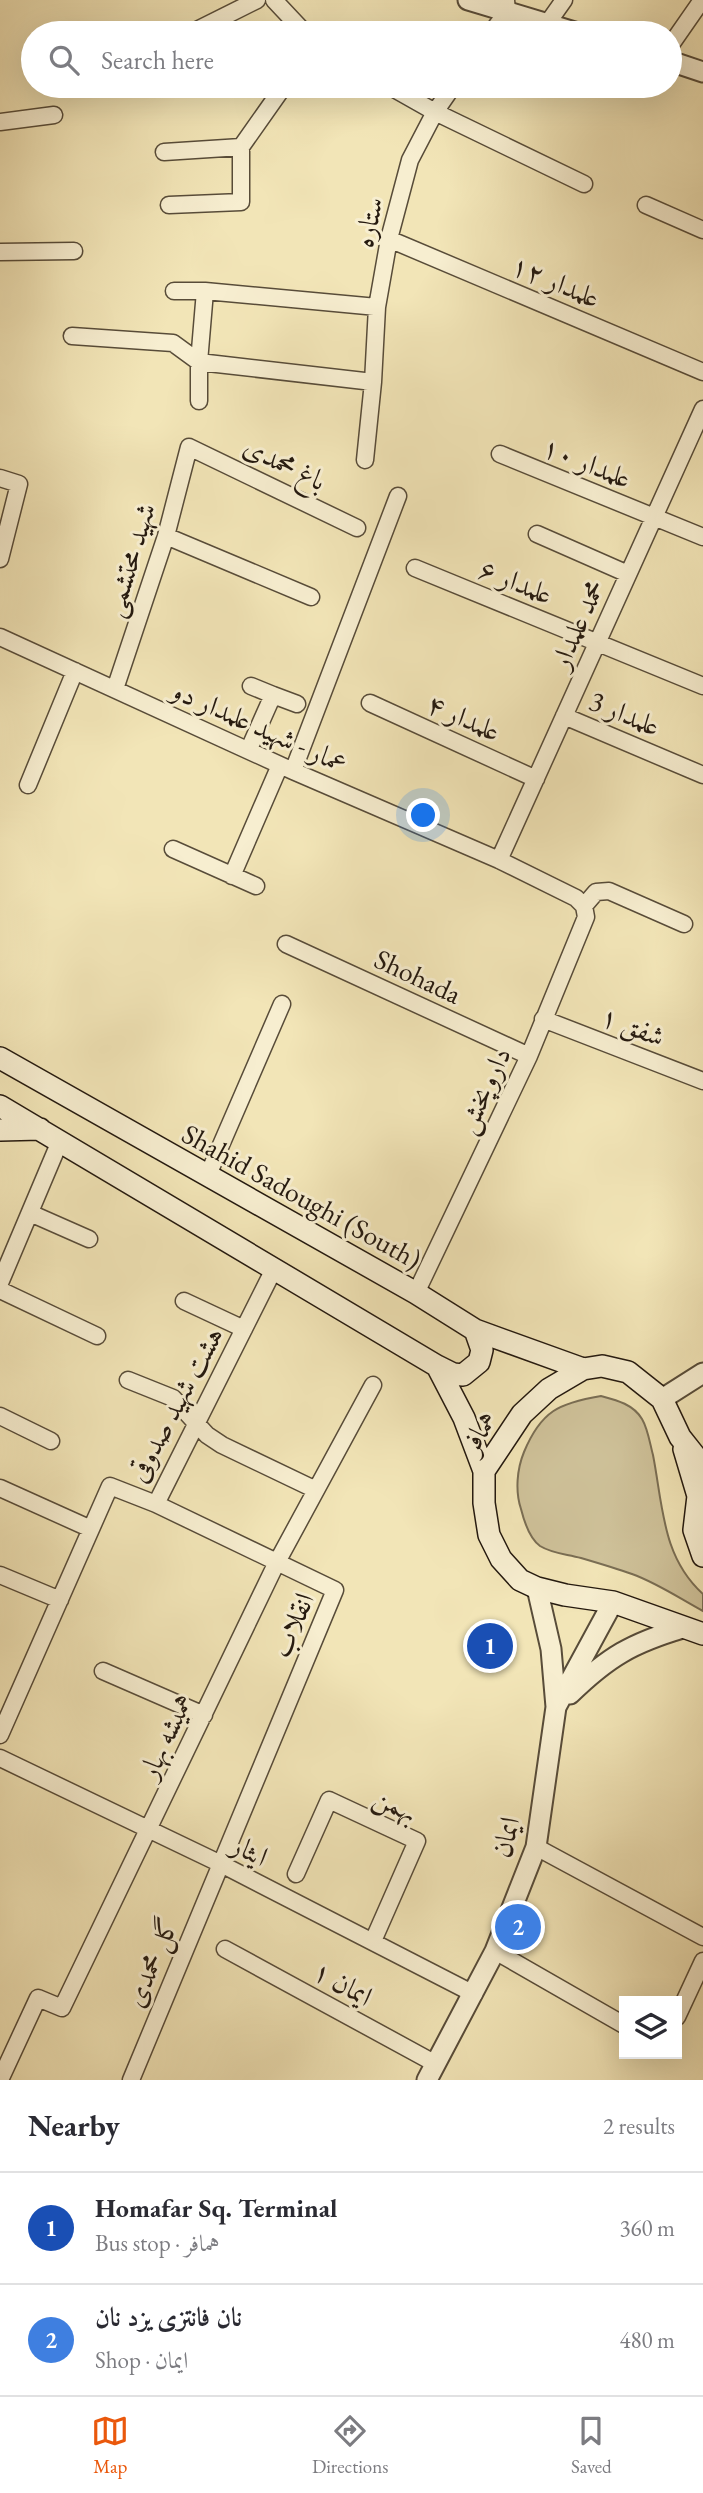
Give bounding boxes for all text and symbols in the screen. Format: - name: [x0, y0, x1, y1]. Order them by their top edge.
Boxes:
- search box: [21, 21, 682, 98]
- icon: search: [45, 41, 83, 79]
- text: Search here: [101, 43, 214, 77]
- street label: ستاره: [345, 193, 391, 251]
- street label: علمدار ۱۲: [506, 246, 606, 316]
- street label: باغ محمدی: [235, 428, 332, 504]
- street label: علمدار ۱۰: [537, 428, 637, 496]
- street label: شهید محتشمی: [95, 499, 165, 622]
- street label: علمدار ۶: [474, 550, 558, 612]
- street label: محمد علمدار: [540, 574, 613, 677]
- street label: عمار - شهید علمدار دو: [164, 670, 353, 782]
- street label: علمدار 3: [584, 682, 666, 744]
- street label: علمدار ۴: [422, 685, 506, 749]
- your location: [406, 798, 440, 832]
- street label: Shohada: [369, 940, 468, 1012]
- street label: شفق ۱: [596, 997, 670, 1055]
- street label: داروپخش: [447, 1041, 520, 1140]
- street label: Shahid Sadoughi (South): [176, 1115, 428, 1277]
- street label: هشت شهید صدوقی: [119, 1320, 232, 1488]
- street label: همافر: [450, 1404, 504, 1462]
- street label: انقلاب: [262, 1587, 322, 1663]
- pin: 1: [467, 1620, 513, 1672]
- street label: همیشه بهار: [128, 1688, 201, 1788]
- street label: بهمن: [367, 1778, 424, 1831]
- street label: ایمان: [483, 1813, 527, 1861]
- street label: ایثار: [223, 1824, 274, 1874]
- pin: 2: [495, 1901, 541, 1953]
- street label: گل محمدی: [116, 1912, 188, 2013]
- street label: ایمان ۱: [307, 1952, 379, 2014]
- map controls: [619, 1996, 682, 2059]
- button: layers: [619, 1996, 682, 2059]
- text: Nearby: [28, 2106, 120, 2145]
- text: 2 results: [603, 2111, 675, 2141]
- text: Homafar Sq. Terminal: [95, 2191, 338, 2225]
- text: 1: [45, 2213, 57, 2243]
- text: 360 m: [619, 2213, 675, 2243]
- text: Bus stop · همافر: [95, 2228, 220, 2258]
- text: نان فانتزی یزد نان: [95, 2300, 242, 2334]
- text: 2: [45, 2325, 57, 2355]
- text: 480 m: [619, 2325, 675, 2355]
- text: Shop · ایمان: [95, 2345, 188, 2375]
- tab: Map: [91, 2412, 129, 2479]
- tab: Directions: [312, 2412, 388, 2479]
- tab: Saved: [571, 2412, 612, 2479]

